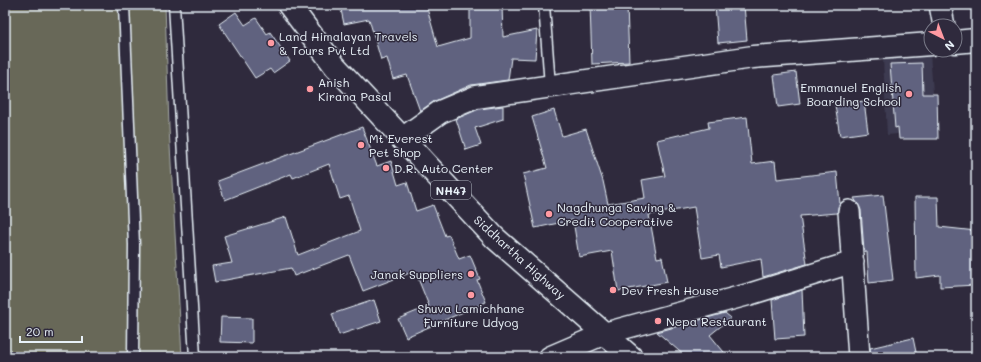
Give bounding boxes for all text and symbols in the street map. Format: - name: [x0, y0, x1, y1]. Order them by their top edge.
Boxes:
- north arrow: [923, 18, 963, 58]
- place label: Land Himalayan Travels & Tours Pvt Ltd: [279, 28, 418, 58]
- text: N: [942, 37, 958, 54]
- marker: Land Himalayan Travels & Tours Pvt Ltd: [266, 38, 276, 48]
- place label: Anish Kirana Pasal: [318, 74, 392, 104]
- place label: Emmanuel English Boarding School: [800, 79, 901, 109]
- marker: Anish Kirana Pasal: [305, 84, 315, 94]
- marker: Emmanuel English Boarding School: [904, 89, 914, 99]
- place label: Mt Everest Pet Shop: [369, 130, 433, 160]
- marker: Mt Everest Pet Shop: [356, 140, 366, 150]
- place label: D.R. Auto Center: [394, 160, 493, 176]
- marker: D.R. Auto Center: [381, 163, 391, 173]
- road number: NH47: [431, 181, 471, 199]
- place label: Nagdhunga Saving & Credit Cooperative: [557, 199, 677, 229]
- marker: Nagdhunga Saving & Credit Cooperative: [544, 209, 554, 219]
- street label: Siddhartha Highway: [471, 211, 569, 303]
- place label: Janak Suppliers: [371, 266, 463, 282]
- marker: Janak Suppliers: [466, 269, 476, 279]
- place label: Dev Fresh House: [621, 282, 719, 298]
- marker: Dev Fresh House: [608, 285, 618, 295]
- marker: Shuva Lamichhane Furniture Udyog: [466, 290, 476, 300]
- place label: Shuva Lamichhane Furniture Udyog: [418, 300, 524, 330]
- place label: Nepa Restaurant: [666, 313, 767, 329]
- marker: Nepa Restaurant: [653, 316, 663, 326]
- scale bar: [20, 318, 82, 344]
- text: 20 m: [26, 323, 54, 339]

